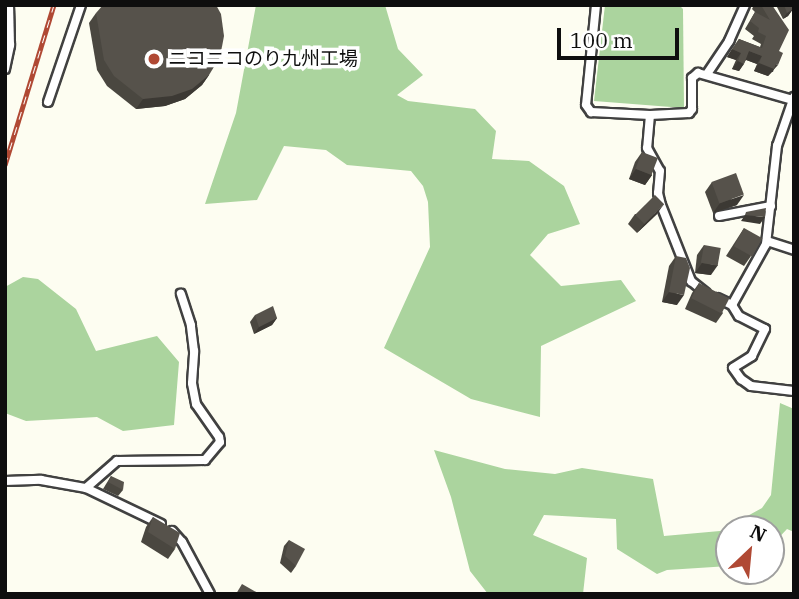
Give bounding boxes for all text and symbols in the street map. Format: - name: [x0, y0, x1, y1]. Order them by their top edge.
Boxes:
- scale bar: [561, 14, 684, 58]
- text: 100 m: [570, 26, 633, 54]
- place label: ニコニコのり九州工場: [168, 48, 358, 70]
- marker: ニコニコのり九州工場: [146, 51, 162, 67]
- north arrow: [715, 515, 785, 585]
- text: N: [746, 519, 770, 547]

